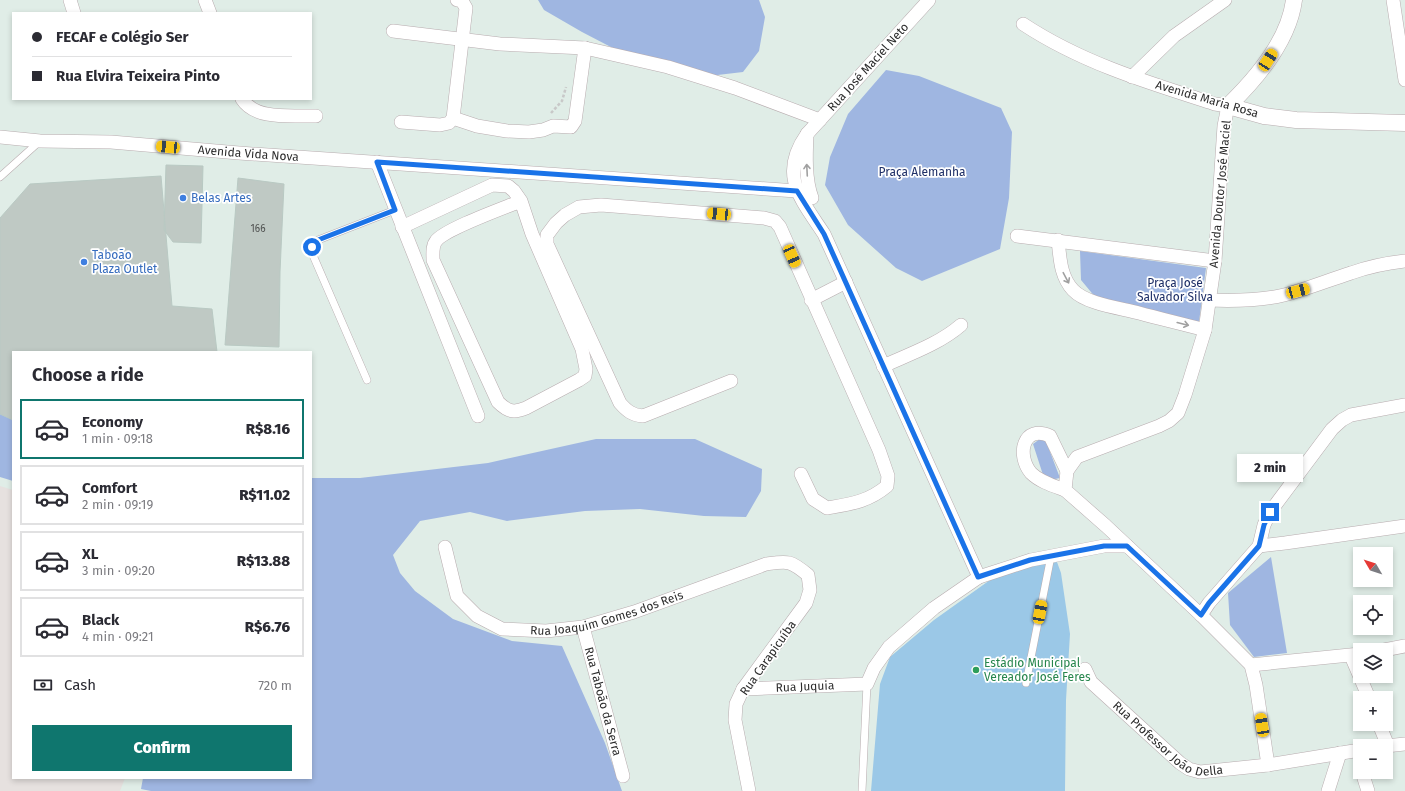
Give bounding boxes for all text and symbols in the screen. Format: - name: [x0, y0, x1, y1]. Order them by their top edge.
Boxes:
- street label: Rua José Maciel Neto: [825, 20, 911, 114]
- text: FECAF e Colégio Ser: [56, 28, 189, 46]
- car: [1256, 47, 1280, 73]
- text: Rua Elvira Teixeira Pinto: [56, 67, 220, 85]
- street label: Avenida Maria Rosa: [1154, 78, 1260, 120]
- street label: Avenida Doutor José Maciel: [1207, 119, 1233, 268]
- car: [156, 140, 180, 154]
- street label: Avenida Vida Nova: [197, 142, 299, 164]
- one-way arrow: [804, 164, 811, 177]
- park label: Praça Alemanha: [878, 165, 966, 179]
- place label: Belas Artes: [191, 191, 252, 205]
- marker: Belas Artes: [178, 193, 188, 203]
- car: [707, 207, 731, 221]
- house number: 166: [251, 223, 266, 235]
- route start: [303, 238, 321, 256]
- car: [782, 243, 802, 269]
- place label: Taboão Plaza Outlet: [92, 248, 158, 276]
- marker: Taboão Plaza Outlet: [79, 257, 89, 267]
- one-way arrow: [1063, 272, 1070, 284]
- park label: Praça José Salvador Silva: [1137, 276, 1213, 304]
- car: [1285, 282, 1311, 300]
- one-way arrow: [1177, 321, 1190, 329]
- text: Choose a ride: [32, 364, 144, 386]
- icon: car: [34, 411, 70, 447]
- text: Economy: [82, 413, 143, 431]
- text: R$8.16: [246, 420, 290, 438]
- text: 1 min · 09:18: [82, 431, 153, 446]
- callout: 2 min: [1237, 454, 1303, 482]
- text: 2 min: [1254, 460, 1286, 475]
- icon: car: [34, 477, 70, 513]
- text: Comfort: [82, 479, 138, 497]
- text: R$11.02: [239, 486, 290, 504]
- text: 2 min · 09:19: [82, 497, 153, 512]
- route end: [1261, 503, 1279, 521]
- icon: car: [34, 543, 70, 579]
- text: XL: [82, 545, 98, 563]
- north arrow: [1353, 547, 1393, 587]
- map controls: [1353, 547, 1393, 779]
- text: R$13.88: [237, 552, 290, 570]
- text: 3 min · 09:20: [82, 563, 155, 578]
- street label: Rua Joaquim Gomes dos Reis: [530, 588, 685, 638]
- button: locate: [1353, 595, 1393, 635]
- car: [1032, 599, 1048, 625]
- icon: car: [34, 609, 70, 645]
- text: Black: [82, 611, 119, 629]
- text: R$6.76: [245, 618, 290, 636]
- street label: Rua Carapicuíba: [737, 618, 799, 698]
- text: 4 min · 09:21: [82, 629, 154, 644]
- button: layers: [1353, 643, 1393, 683]
- street label: Rua Taboão da Serra: [582, 645, 624, 757]
- place label: Estádio Municipal Vereador José Feres: [984, 656, 1091, 684]
- marker: Estádio Municipal Vereador José Feres: [971, 665, 981, 675]
- icon: cash: [32, 674, 54, 696]
- text: Cash: [64, 676, 96, 694]
- text: 720 m: [258, 678, 292, 693]
- street label: Rua Juquia: [775, 678, 835, 695]
- button: +: [1353, 691, 1393, 731]
- street label: Rua Professor João Della: [1110, 698, 1223, 780]
- car: [1254, 712, 1270, 738]
- button: Confirm: [32, 725, 292, 771]
- button: −: [1353, 739, 1393, 779]

